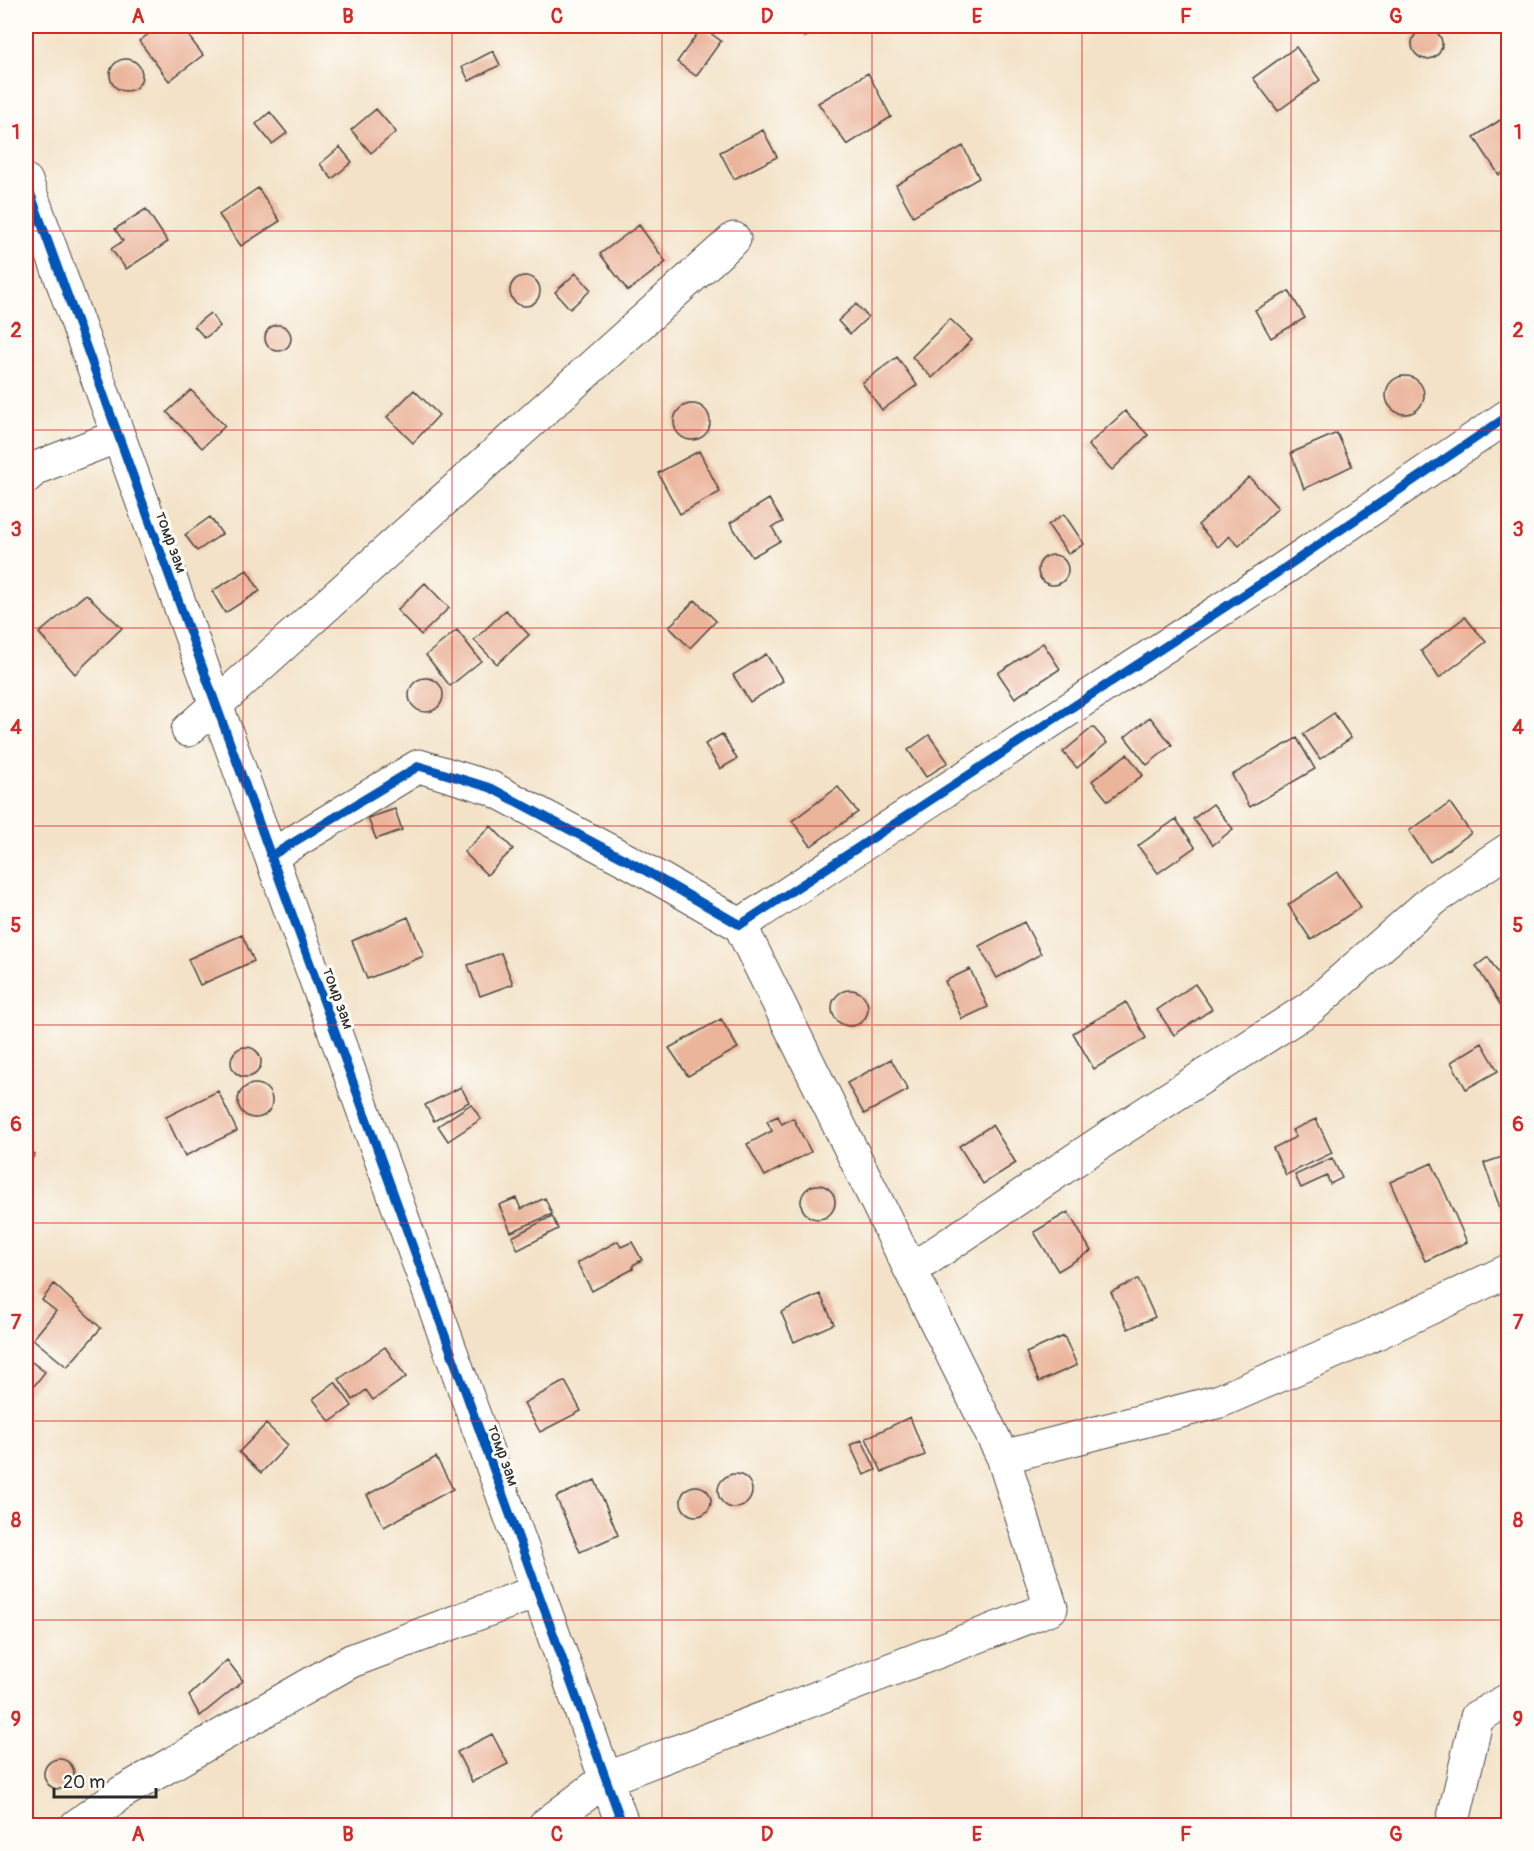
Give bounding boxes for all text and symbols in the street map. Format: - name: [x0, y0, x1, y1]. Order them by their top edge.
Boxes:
- text: A: [132, 4, 145, 29]
- text: B: [342, 4, 354, 29]
- text: C: [551, 4, 563, 29]
- text: D: [761, 4, 774, 29]
- text: E: [972, 4, 983, 29]
- text: F: [1180, 4, 1192, 29]
- text: G: [1389, 4, 1403, 29]
- text: 1: [12, 120, 20, 145]
- text: 1: [1514, 120, 1522, 145]
- text: 2: [10, 318, 22, 343]
- text: 2: [1512, 318, 1524, 343]
- street label: томр зам: [151, 509, 191, 576]
- text: 3: [10, 517, 22, 542]
- text: 3: [1512, 517, 1524, 542]
- text: 4: [10, 715, 22, 740]
- text: 4: [1512, 715, 1524, 740]
- text: 5: [11, 913, 22, 938]
- text: 5: [1513, 913, 1524, 938]
- street label: томр зам: [318, 965, 358, 1032]
- text: 6: [10, 1112, 22, 1137]
- text: 6: [1512, 1112, 1524, 1137]
- text: 7: [11, 1310, 22, 1335]
- text: 7: [1513, 1310, 1524, 1335]
- street label: томр зам: [483, 1422, 523, 1489]
- text: 8: [11, 1508, 21, 1533]
- text: 8: [1513, 1508, 1523, 1533]
- text: 9: [11, 1707, 21, 1732]
- text: 9: [1513, 1707, 1523, 1732]
- scale bar: [54, 1761, 156, 1799]
- text: 20 m: [63, 1771, 105, 1794]
- text: A: [132, 1822, 145, 1847]
- text: B: [342, 1822, 354, 1847]
- text: C: [551, 1822, 563, 1847]
- text: D: [761, 1822, 774, 1847]
- text: E: [972, 1822, 983, 1847]
- text: F: [1180, 1822, 1192, 1847]
- text: G: [1389, 1822, 1403, 1847]

